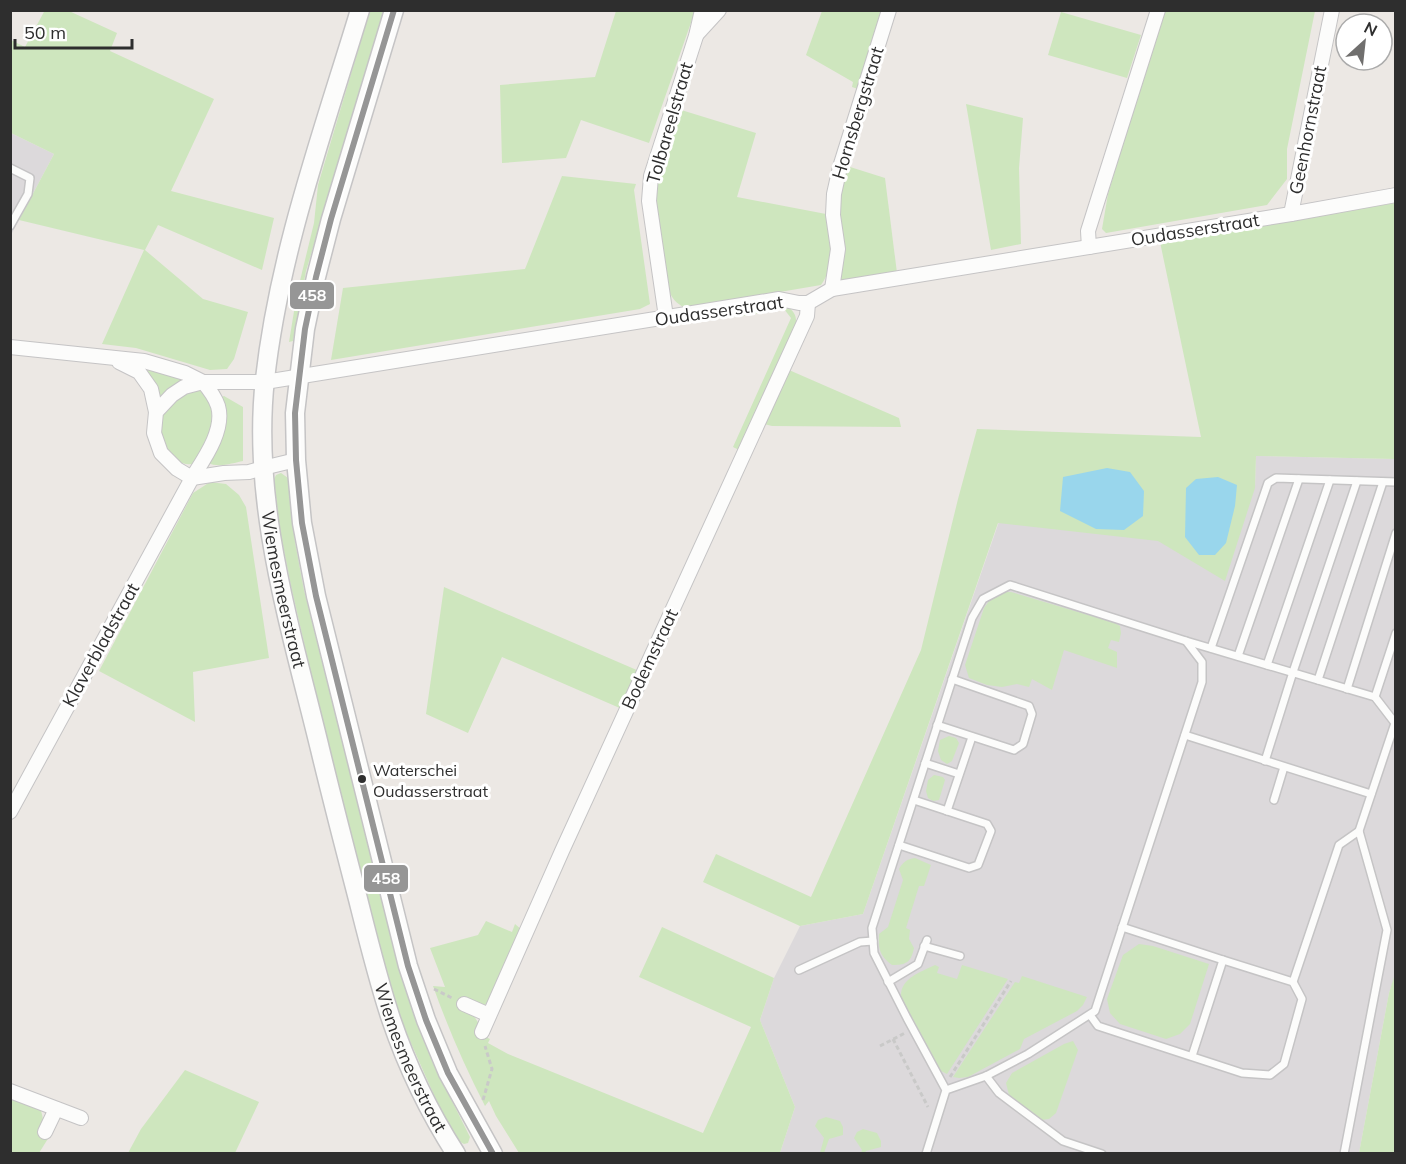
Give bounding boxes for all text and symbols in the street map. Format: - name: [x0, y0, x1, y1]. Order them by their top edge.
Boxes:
- scale bar: [15, 12, 132, 50]
- north arrow: [1334, 12, 1394, 72]
- text: N: [1361, 17, 1381, 40]
- text: 50 m: [24, 21, 66, 44]
- street label: Hornsbergstraat: [826, 44, 889, 182]
- street label: Tolbareelstraat: [641, 59, 698, 186]
- street label: Geenhornstraat: [1284, 64, 1331, 196]
- street label: Oudasserstraat: [1129, 208, 1261, 251]
- line badge: 458: [289, 281, 335, 310]
- text: 458: [298, 285, 327, 305]
- street label: Oudasserstraat: [653, 290, 785, 331]
- street label: Wiemesmeerstraat: [257, 509, 311, 670]
- street label: Klaverbladstraat: [57, 579, 144, 711]
- street label: Bodemstraat: [616, 605, 683, 713]
- place label: Waterschei Oudasserstraat: [373, 760, 488, 801]
- marker: Waterschei Oudasserstraat: [356, 773, 368, 785]
- line badge: 458: [363, 864, 409, 893]
- text: 458: [372, 868, 401, 888]
- street label: Wiemesmeerstraat: [369, 980, 452, 1136]

